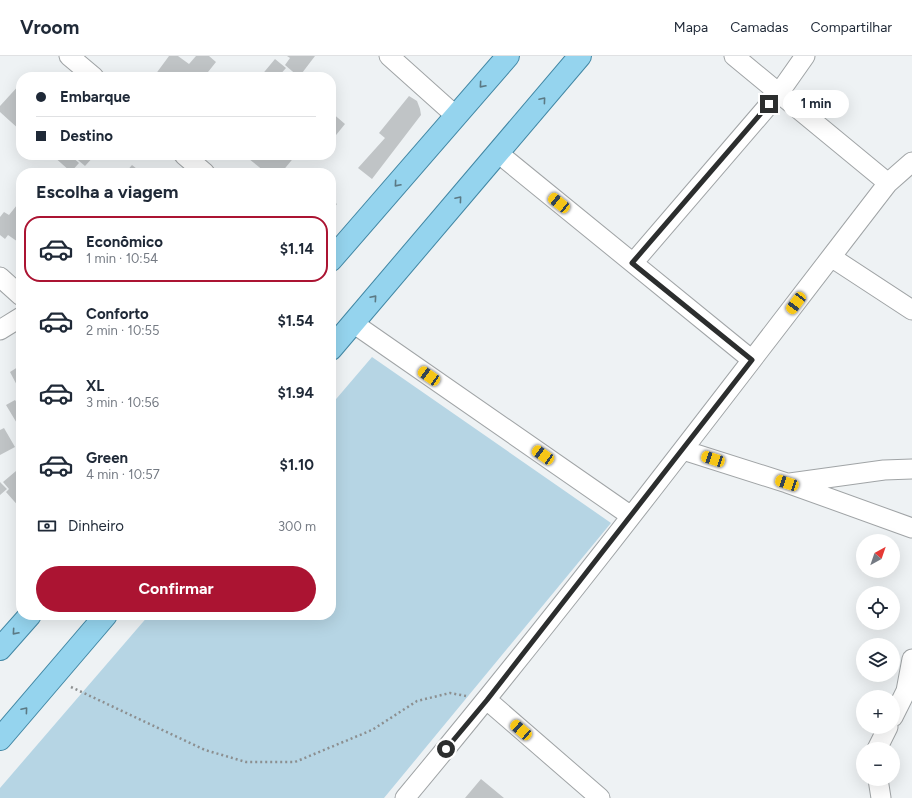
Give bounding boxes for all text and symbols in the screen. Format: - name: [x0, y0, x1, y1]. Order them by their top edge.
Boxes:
- text: Vroom: [20, 16, 79, 39]
- text: Mapa: [674, 19, 708, 36]
- text: Camadas: [730, 19, 788, 36]
- text: Compartilhar: [810, 19, 892, 36]
- one-way arrow: [480, 81, 487, 88]
- text: Embarque: [60, 88, 130, 106]
- callout: 1 min: [783, 90, 849, 118]
- route end: [760, 95, 778, 113]
- text: 1 min: [801, 96, 831, 111]
- one-way arrow: [538, 97, 545, 105]
- text: Destino: [60, 127, 113, 145]
- one-way arrow: [395, 179, 402, 186]
- text: Escolha a viagem: [36, 181, 179, 203]
- car: [546, 191, 572, 215]
- one-way arrow: [454, 197, 461, 204]
- icon: car: [38, 231, 74, 267]
- text: Econômico: [86, 233, 163, 251]
- text: $1.14: [280, 240, 314, 258]
- text: 1 min · 10:54: [86, 251, 158, 266]
- car: [784, 290, 808, 316]
- one-way arrow: [370, 295, 377, 303]
- icon: car: [38, 303, 74, 339]
- text: Conforto: [86, 305, 149, 323]
- text: $1.54: [277, 312, 314, 330]
- text: 2 min · 10:55: [86, 323, 159, 338]
- car: [416, 364, 442, 388]
- icon: car: [38, 375, 74, 411]
- text: XL: [86, 377, 104, 395]
- text: $1.94: [277, 384, 314, 402]
- text: 3 min · 10:56: [86, 395, 159, 410]
- car: [530, 443, 556, 467]
- icon: car: [38, 447, 74, 483]
- text: Green: [86, 449, 128, 467]
- car: [700, 450, 726, 468]
- text: $1.10: [280, 456, 314, 474]
- text: 4 min · 10:57: [86, 467, 160, 482]
- car: [774, 474, 800, 492]
- icon: cash: [36, 515, 58, 537]
- text: Dinheiro: [68, 517, 124, 535]
- text: 300 m: [278, 519, 316, 534]
- north arrow: [856, 534, 900, 578]
- map controls: [856, 534, 900, 786]
- button: Confirmar: [36, 566, 316, 612]
- button: locate: [856, 586, 900, 630]
- one-way arrow: [12, 627, 19, 635]
- button: layers: [856, 638, 900, 682]
- button: +: [856, 690, 900, 734]
- one-way arrow: [21, 707, 28, 714]
- car: [508, 718, 534, 742]
- route start: [437, 740, 455, 758]
- button: −: [856, 742, 900, 786]

